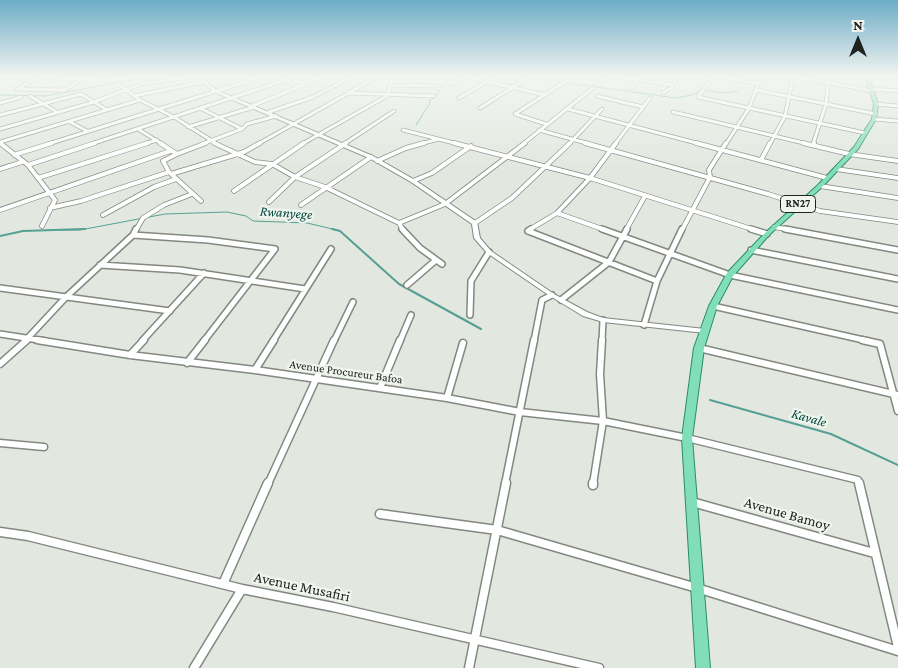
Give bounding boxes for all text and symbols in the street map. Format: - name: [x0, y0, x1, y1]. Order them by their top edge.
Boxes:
- north arrow: [833, 15, 883, 65]
- text: N: [853, 17, 863, 33]
- road number: RN27: [780, 195, 816, 212]
- water label: Rwanyege: [259, 203, 313, 223]
- street label: Avenue Procureur Bafoa: [288, 357, 404, 387]
- water label: Kavale: [790, 405, 828, 431]
- street label: Avenue Bamoy: [742, 493, 832, 535]
- street label: Avenue Musafiri: [252, 568, 352, 606]

